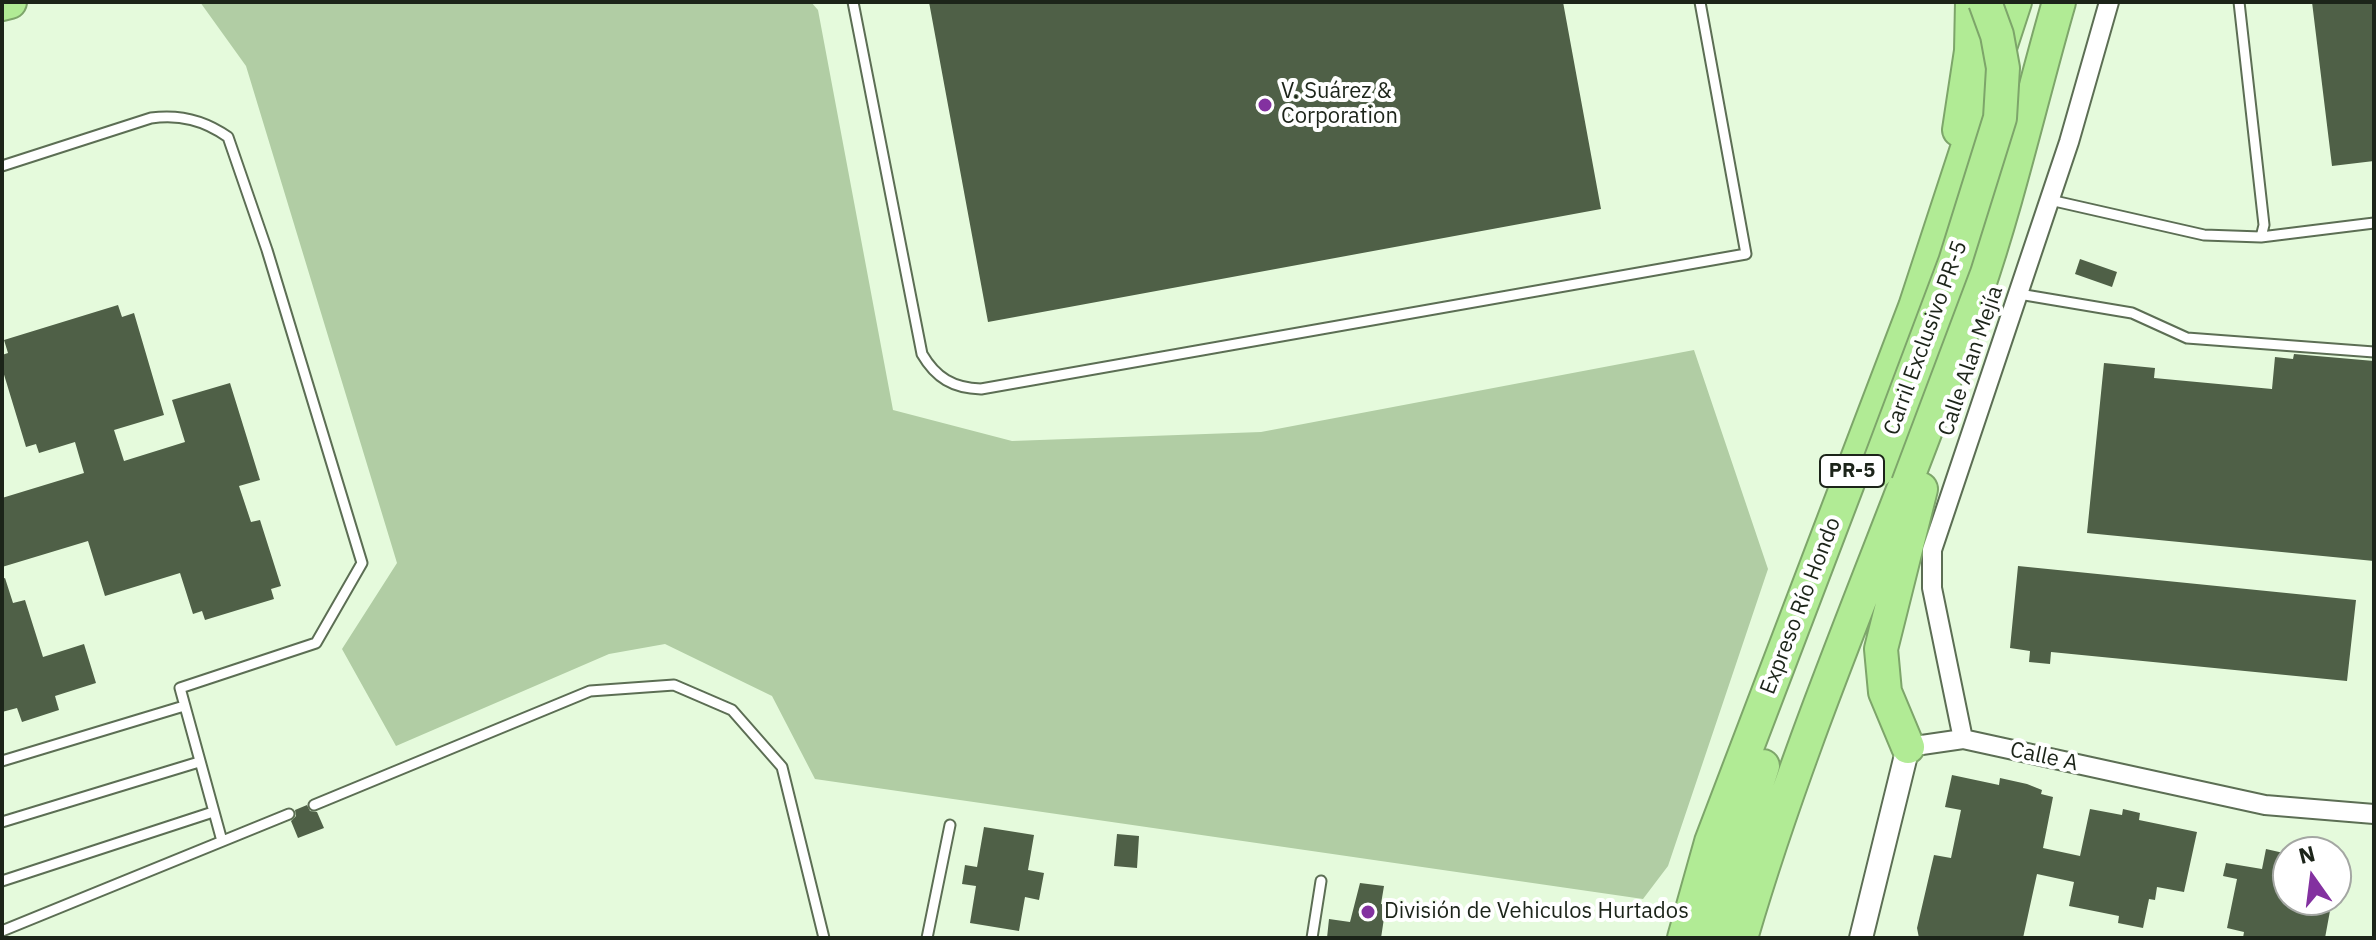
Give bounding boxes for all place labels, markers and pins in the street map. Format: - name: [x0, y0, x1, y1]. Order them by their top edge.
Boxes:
- place label: V. Suárez & Corporation: [1281, 79, 1398, 130]
- marker: V. Suárez & Corporation: [1256, 96, 1274, 114]
- place label: División de Vehiculos Hurtados: [1384, 899, 1689, 925]
- marker: División de Vehiculos Hurtados: [1359, 903, 1377, 921]

